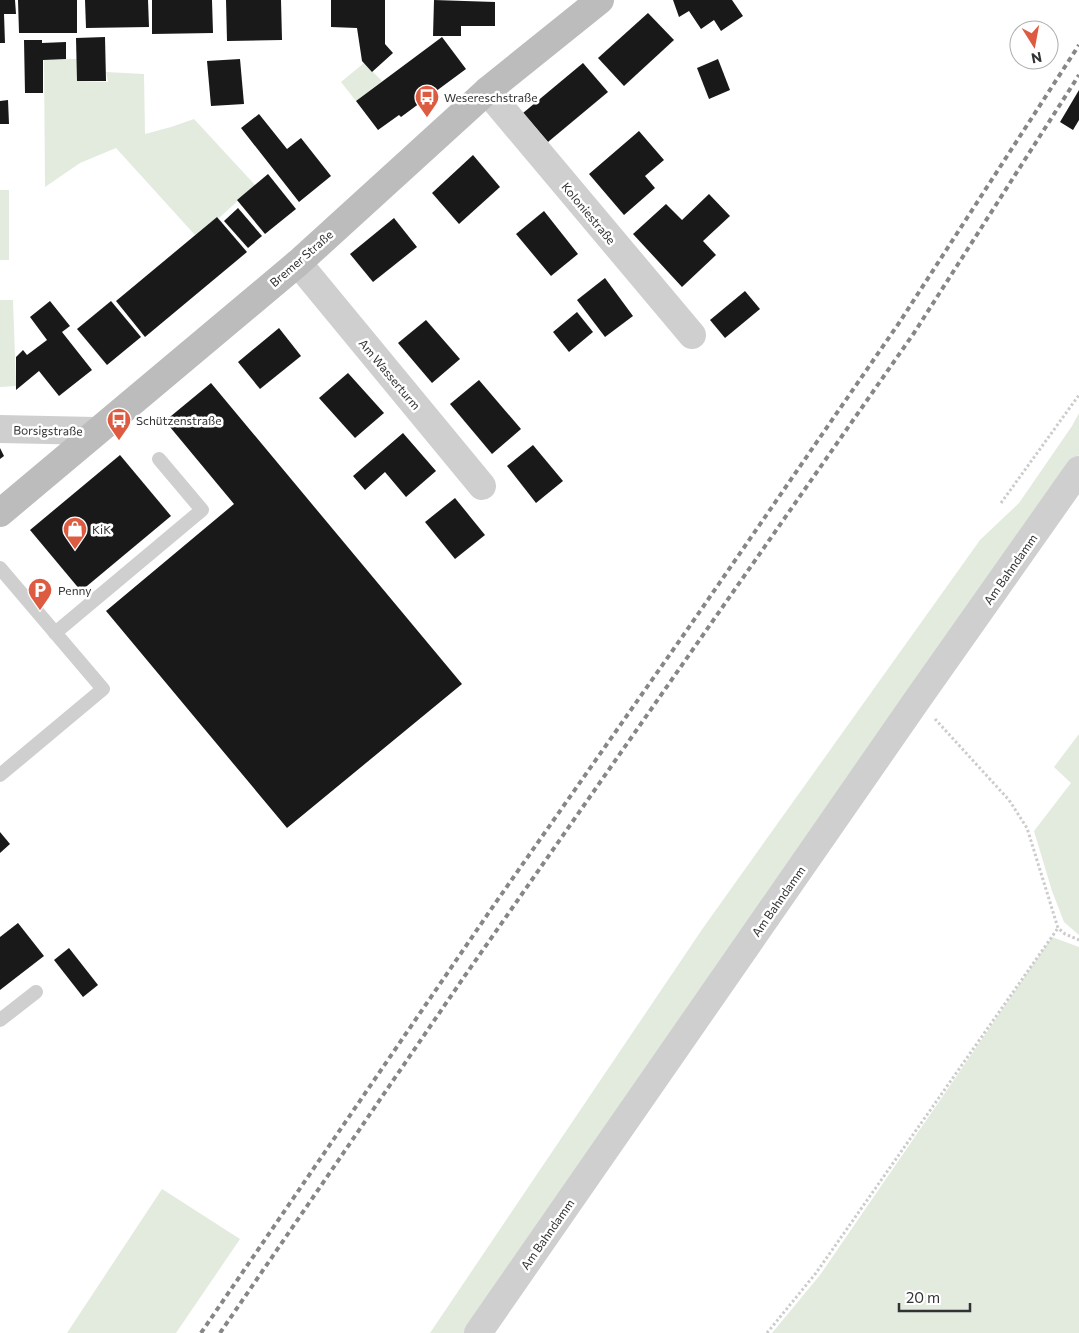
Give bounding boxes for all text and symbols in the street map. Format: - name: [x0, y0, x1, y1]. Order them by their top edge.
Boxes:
- north arrow: [1009, 20, 1059, 70]
- text: N: [1030, 49, 1043, 68]
- bus stop icon: Wesereschstraße: [414, 84, 440, 118]
- place label: Wesereschstraße: [444, 90, 538, 104]
- street label: Koloniestraße: [559, 179, 619, 247]
- street label: Bremer Straße: [267, 227, 335, 289]
- street label: Am Wasserturm: [356, 336, 424, 412]
- bus stop icon: Schützenstraße: [106, 407, 132, 441]
- place label: Schützenstraße: [136, 413, 222, 427]
- street label: Borsigstraße: [13, 422, 83, 438]
- shop icon: KiK: [62, 516, 88, 550]
- place label: KiK: [92, 522, 111, 536]
- street label: Am Bahndamm: [980, 531, 1040, 607]
- parking icon: Penny: [27, 577, 53, 611]
- place label: Penny: [58, 583, 91, 597]
- street label: Am Bahndamm: [748, 863, 808, 939]
- street label: Am Bahndamm: [517, 1196, 577, 1272]
- scale bar: [899, 1280, 970, 1312]
- text: 20 m: [906, 1288, 940, 1306]

